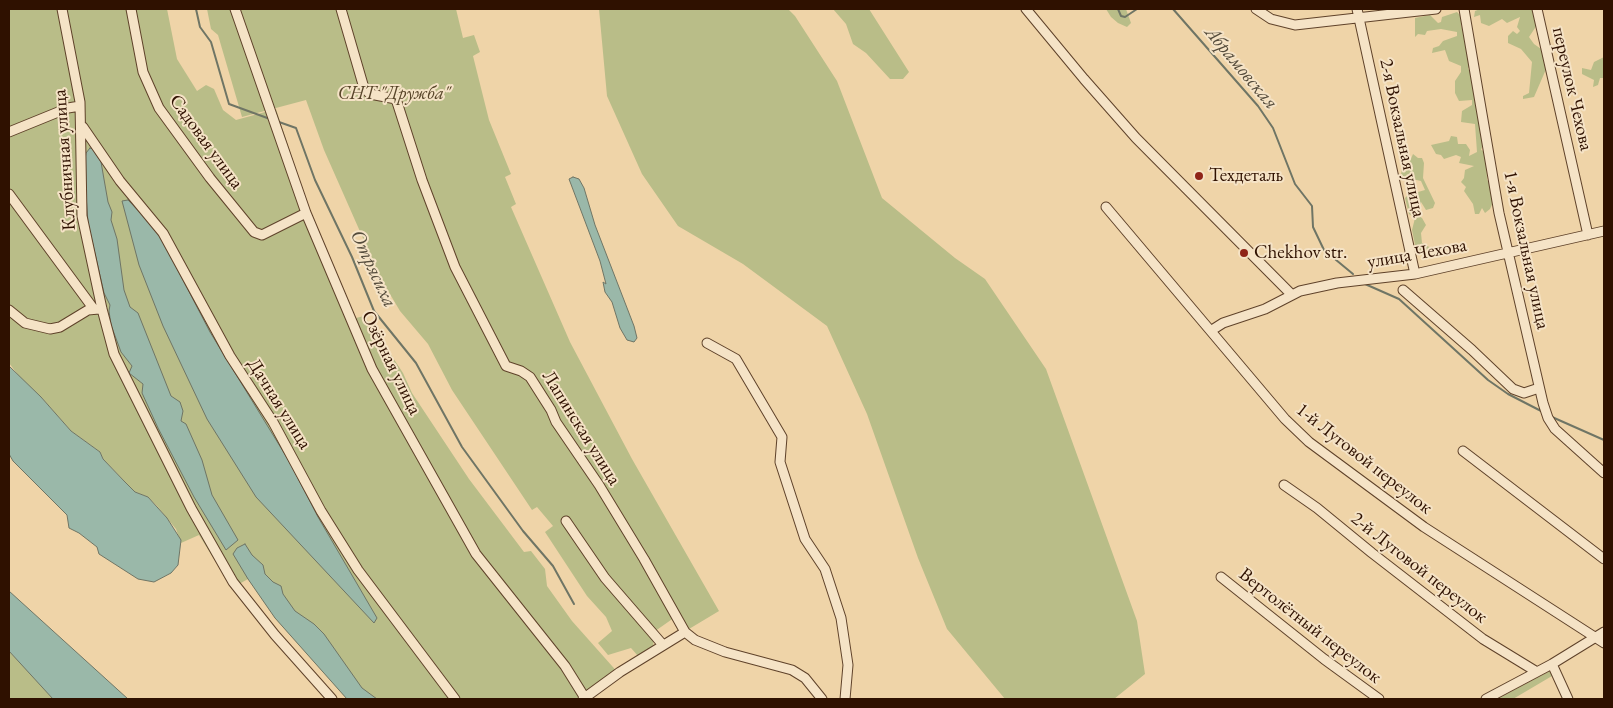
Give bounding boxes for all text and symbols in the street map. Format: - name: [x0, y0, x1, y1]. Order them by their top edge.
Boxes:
- water label: Абрамовская: [1199, 21, 1283, 115]
- street label: переулок Чехова: [1547, 25, 1597, 153]
- street label: 2-я Вокзальная улица: [1374, 57, 1430, 219]
- park label: СНТ "Дружба": [338, 83, 450, 105]
- street label: Клубничная улица: [49, 89, 81, 231]
- street label: Садовая улица: [164, 90, 248, 194]
- place label: Техдеталь: [1209, 165, 1283, 187]
- street label: 1-я Вокзальная улица: [1498, 169, 1554, 331]
- marker: Техдеталь: [1193, 170, 1205, 182]
- water label: Отрясиха: [345, 226, 401, 312]
- street label: улица Чехова: [1365, 234, 1469, 274]
- place label: Chekhov str.: [1254, 242, 1347, 264]
- marker: Chekhov str.: [1238, 247, 1250, 259]
- street label: Озёрная улица: [356, 307, 426, 419]
- street label: Дачная улица: [242, 354, 316, 454]
- street label: Лапинская улица: [537, 366, 625, 490]
- street label: 1-й Луговой переулок: [1291, 399, 1437, 519]
- street label: 2-й Луговой переулок: [1346, 508, 1492, 628]
- street label: Вертолётный переулок: [1234, 563, 1386, 689]

